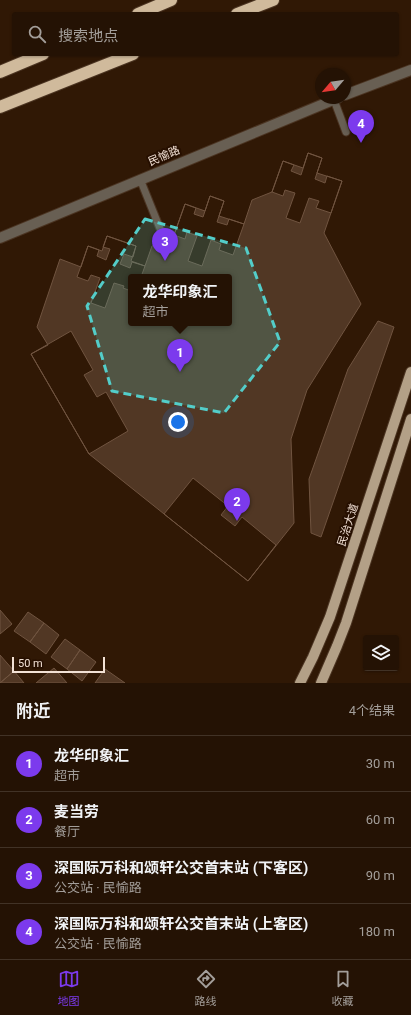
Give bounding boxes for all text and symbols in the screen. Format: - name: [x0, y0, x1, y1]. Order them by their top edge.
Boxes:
- search box: [12, 12, 399, 56]
- icon: search: [26, 23, 48, 45]
- text: 搜索地点: [58, 27, 118, 45]
- north arrow: [315, 68, 351, 104]
- pin: 4: [348, 110, 374, 143]
- street label: 民愉路: [146, 144, 182, 168]
- pin: 3: [152, 228, 178, 261]
- popup: [128, 274, 232, 326]
- text: 龙华印象汇: [142, 283, 218, 301]
- text: 超市: [142, 304, 169, 319]
- pin: 1: [167, 339, 193, 372]
- your location: [168, 412, 188, 432]
- pin: 2: [224, 488, 250, 521]
- street label: 民治大道: [335, 502, 361, 548]
- map controls: [363, 635, 399, 671]
- button: layers: [363, 635, 399, 671]
- scale bar: [12, 655, 105, 674]
- text: 50 m: [18, 657, 43, 670]
- text: 附近: [16, 701, 50, 721]
- text: 4个结果: [349, 703, 395, 718]
- text: 龙华印象汇: [54, 747, 129, 765]
- text: 1: [25, 756, 33, 771]
- text: 30 m: [366, 756, 395, 771]
- text: 超市: [54, 768, 80, 783]
- text: 麦当劳: [54, 803, 99, 821]
- text: 2: [25, 812, 33, 827]
- text: 60 m: [366, 812, 395, 827]
- text: 餐厅: [54, 824, 80, 839]
- text: 深国际万科和颂轩公交首末站 (下客区): [54, 859, 308, 877]
- text: 3: [25, 868, 33, 883]
- text: 90 m: [366, 868, 395, 883]
- text: 公交站 · 民愉路: [54, 880, 142, 895]
- text: 深国际万科和颂轩公交首末站 (上客区): [54, 915, 308, 933]
- text: 4: [25, 924, 33, 939]
- text: 180 m: [358, 924, 395, 939]
- text: 公交站 · 民愉路: [54, 936, 142, 951]
- tab: 地图: [58, 968, 80, 1008]
- tab: 路线: [195, 968, 217, 1008]
- tab: 收藏: [332, 968, 354, 1008]

